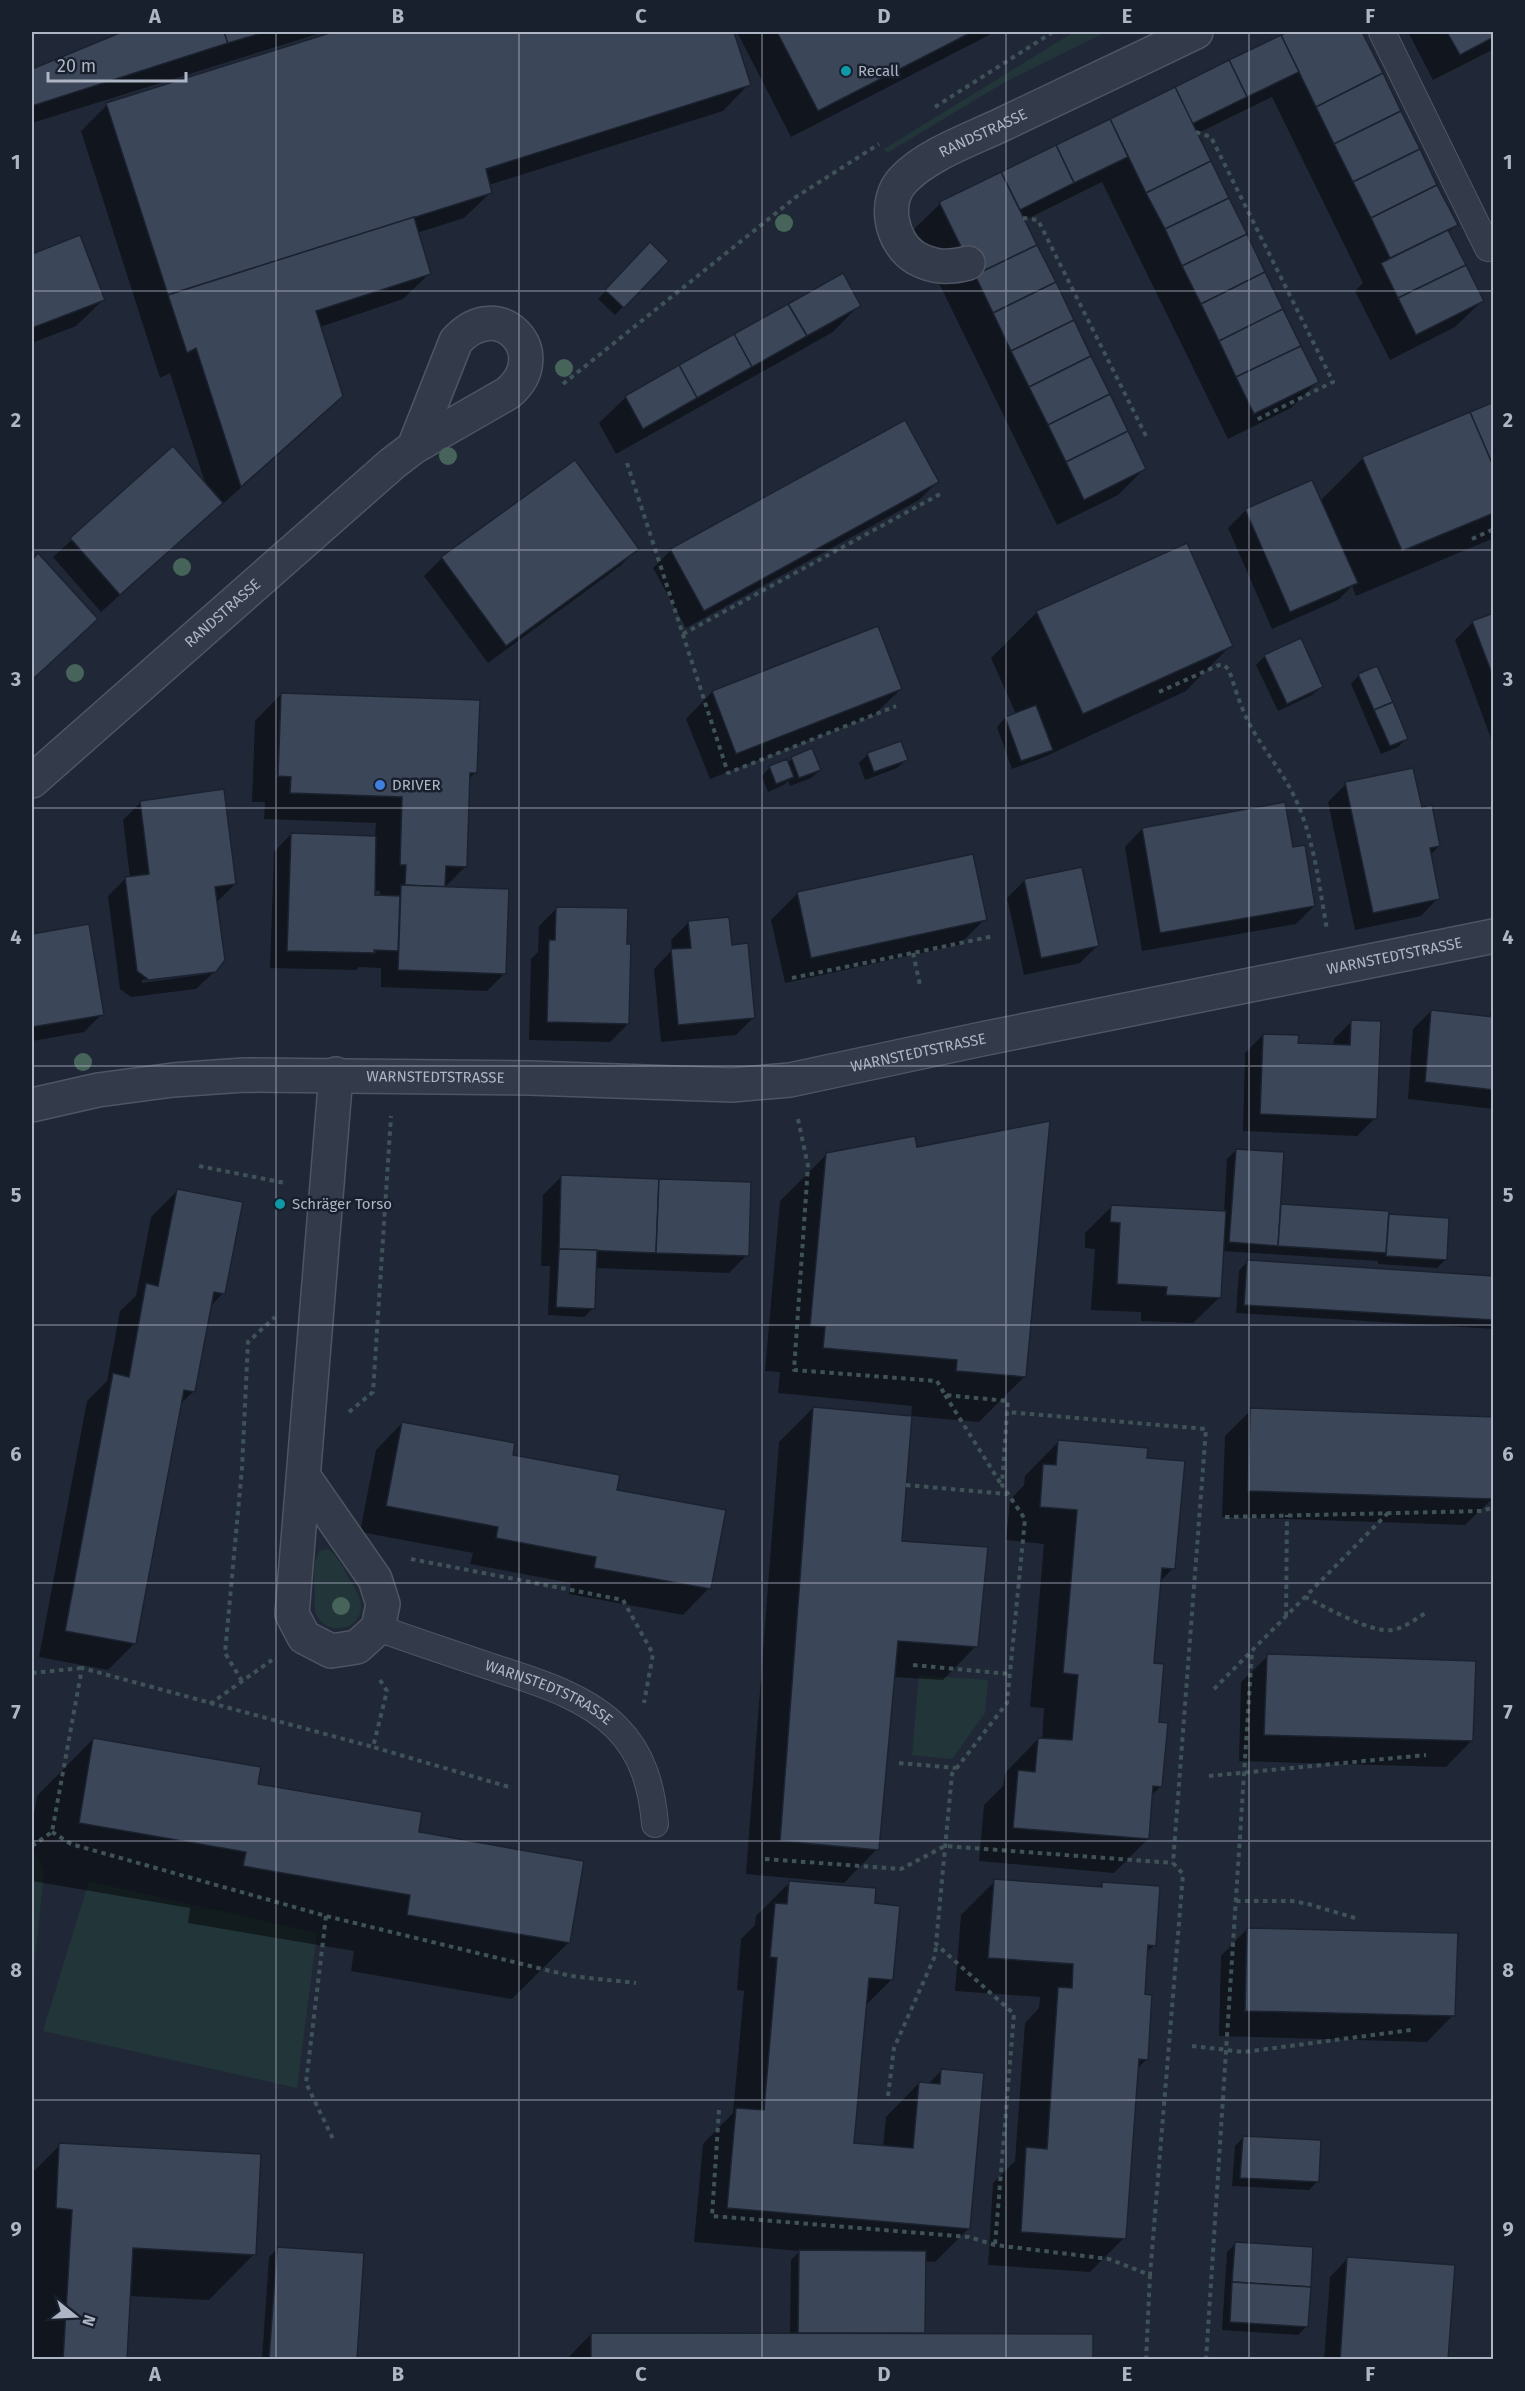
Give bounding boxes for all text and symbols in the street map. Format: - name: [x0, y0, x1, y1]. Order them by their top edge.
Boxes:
- text: A: [148, 4, 162, 28]
- text: B: [392, 4, 404, 28]
- text: C: [635, 4, 647, 28]
- text: D: [877, 4, 891, 28]
- text: E: [1122, 4, 1132, 28]
- text: F: [1365, 4, 1375, 28]
- scale bar: [48, 45, 186, 83]
- text: 20 m: [57, 55, 96, 77]
- place label: Recall: [858, 62, 899, 80]
- marker: Recall: [839, 64, 853, 78]
- street label: RANDSTRASSE: [936, 105, 1030, 161]
- text: 1: [11, 150, 21, 174]
- text: 1: [1503, 150, 1513, 174]
- text: 2: [11, 408, 21, 432]
- text: 2: [1503, 408, 1513, 432]
- street label: RANDSTRASSE: [181, 575, 264, 651]
- text: 3: [10, 667, 21, 691]
- text: 3: [1502, 667, 1513, 691]
- place label: DRIVER: [392, 776, 441, 794]
- marker: DRIVER: [373, 778, 387, 792]
- text: 4: [10, 925, 22, 949]
- text: 4: [1502, 925, 1514, 949]
- street label: WARNSTEDTSTRASSE: [1325, 934, 1464, 978]
- street label: WARNSTEDTSTRASSE: [849, 1029, 988, 1076]
- street label: WARNSTEDTSTRASSE: [366, 1067, 505, 1087]
- text: 5: [11, 1183, 22, 1207]
- text: 5: [1503, 1183, 1514, 1207]
- place label: Schräger Torso: [292, 1195, 392, 1213]
- marker: Schräger Torso: [273, 1197, 287, 1211]
- text: 6: [10, 1442, 22, 1466]
- text: 6: [1502, 1442, 1514, 1466]
- street label: WARNSTEDTSTRASSE: [483, 1656, 616, 1729]
- text: 7: [11, 1700, 21, 1724]
- text: 7: [1503, 1700, 1513, 1724]
- text: 8: [10, 1958, 22, 1982]
- text: 8: [1502, 1958, 1514, 1982]
- text: 9: [10, 2217, 22, 2241]
- text: 9: [1502, 2217, 1514, 2241]
- north arrow: [45, 2286, 105, 2346]
- text: N: [78, 2313, 99, 2328]
- text: A: [148, 2362, 162, 2386]
- text: B: [392, 2362, 404, 2386]
- text: C: [635, 2362, 647, 2386]
- text: D: [877, 2362, 891, 2386]
- text: E: [1122, 2362, 1132, 2386]
- text: F: [1365, 2362, 1375, 2386]

